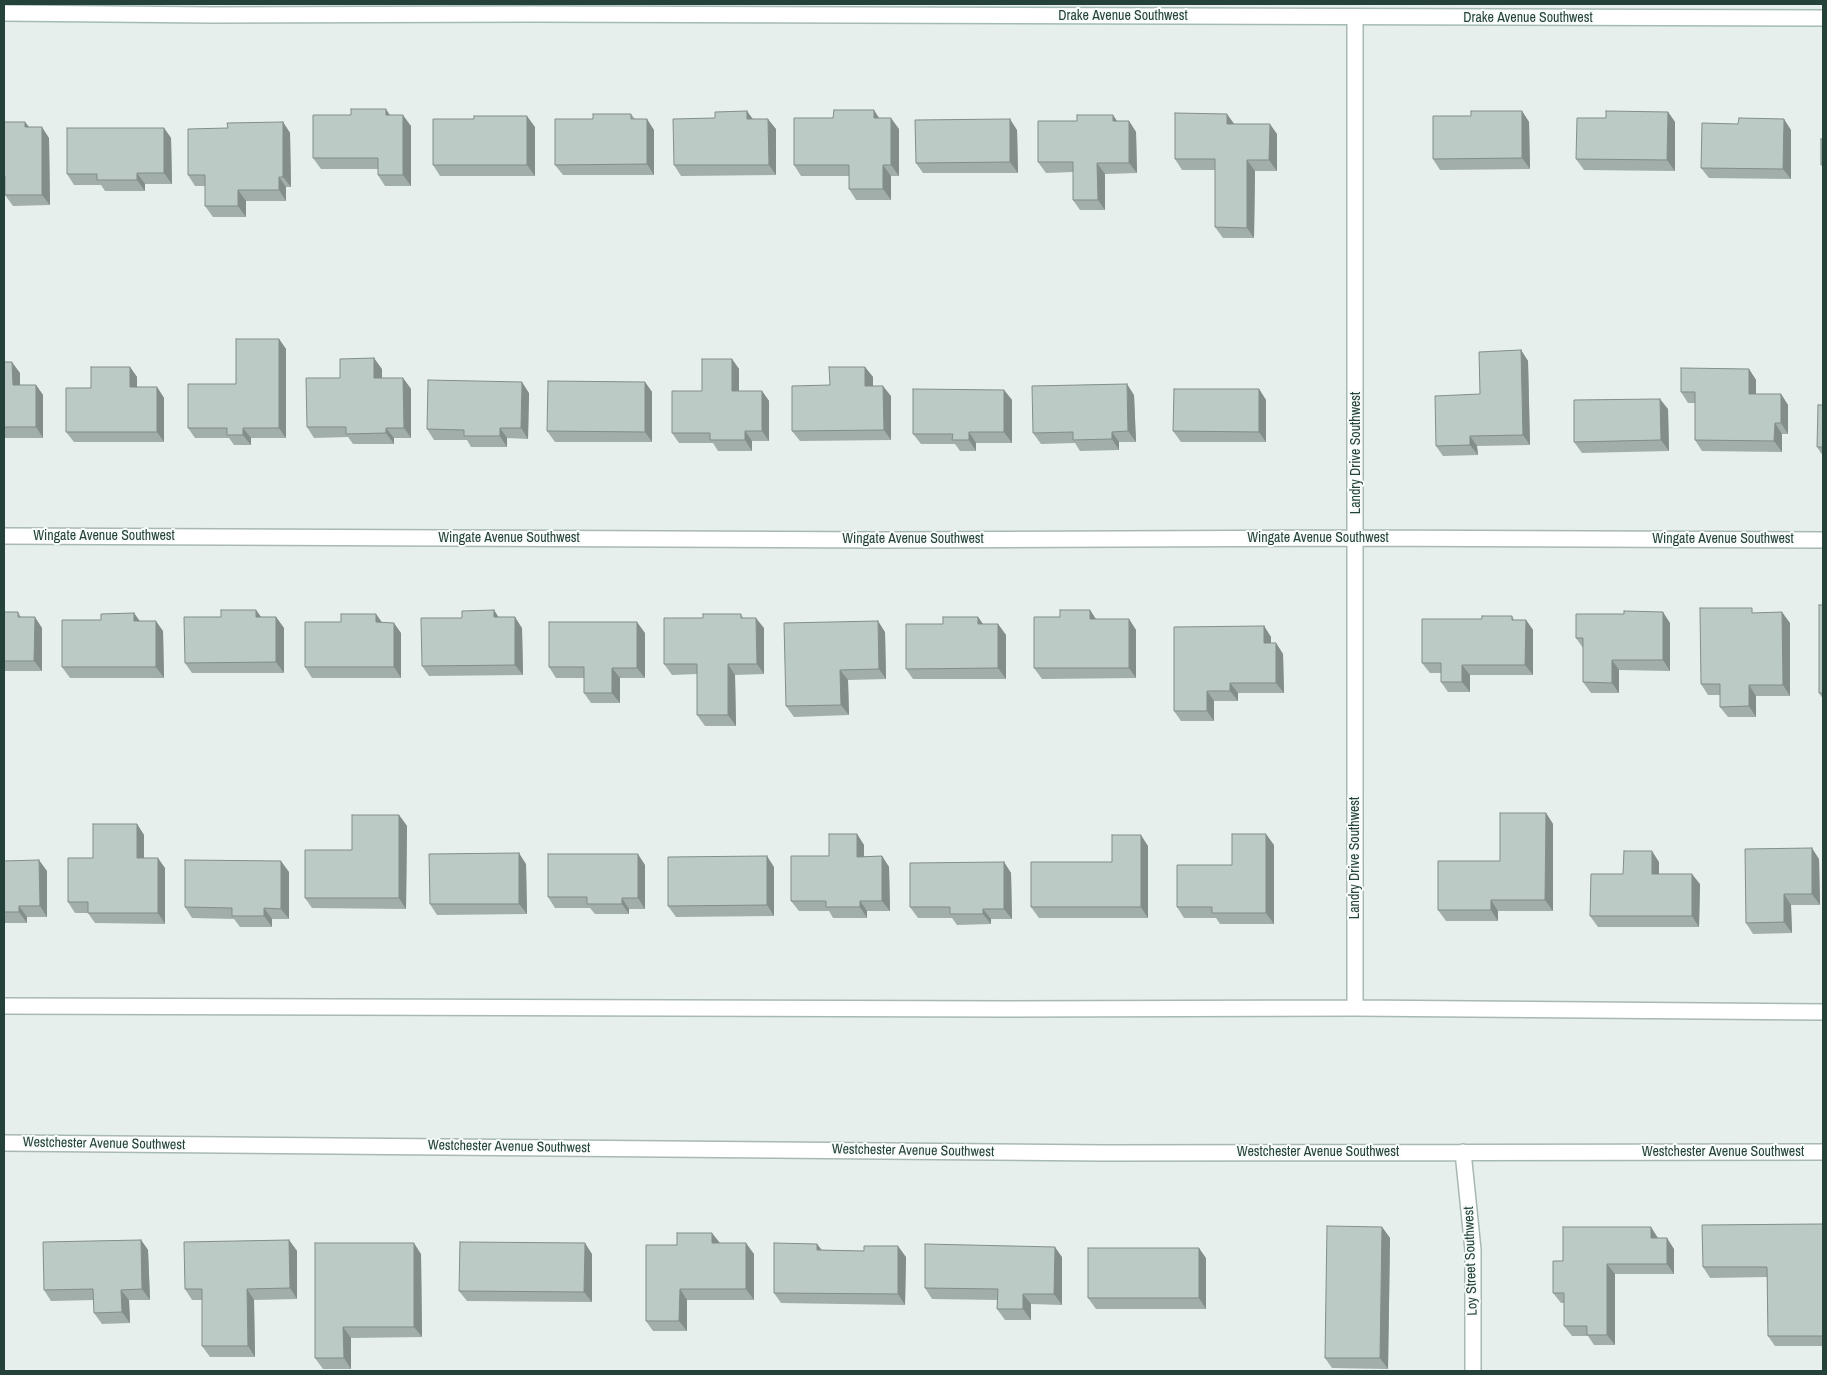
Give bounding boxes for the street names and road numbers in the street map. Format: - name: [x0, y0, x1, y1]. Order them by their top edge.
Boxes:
- street label: Drake Avenue Southwest: [1058, 8, 1188, 24]
- street label: Drake Avenue Southwest: [1463, 10, 1593, 26]
- street label: Landry Drive Southwest: [1348, 392, 1364, 514]
- street label: Wingate Avenue Southwest: [33, 528, 175, 544]
- street label: Wingate Avenue Southwest: [438, 530, 580, 546]
- street label: Wingate Avenue Southwest: [1247, 530, 1389, 546]
- street label: Wingate Avenue Southwest: [842, 531, 984, 547]
- street label: Wingate Avenue Southwest: [1652, 531, 1794, 547]
- street label: Landry Drive Southwest: [1347, 797, 1363, 919]
- street label: Westchester Avenue Southwest: [23, 1134, 185, 1154]
- street label: Westchester Avenue Southwest: [428, 1137, 590, 1157]
- street label: Westchester Avenue Southwest: [832, 1141, 994, 1161]
- street label: Westchester Avenue Southwest: [1237, 1144, 1399, 1160]
- street label: Westchester Avenue Southwest: [1642, 1144, 1804, 1160]
- street label: Loy Street Southwest: [1461, 1206, 1481, 1316]

